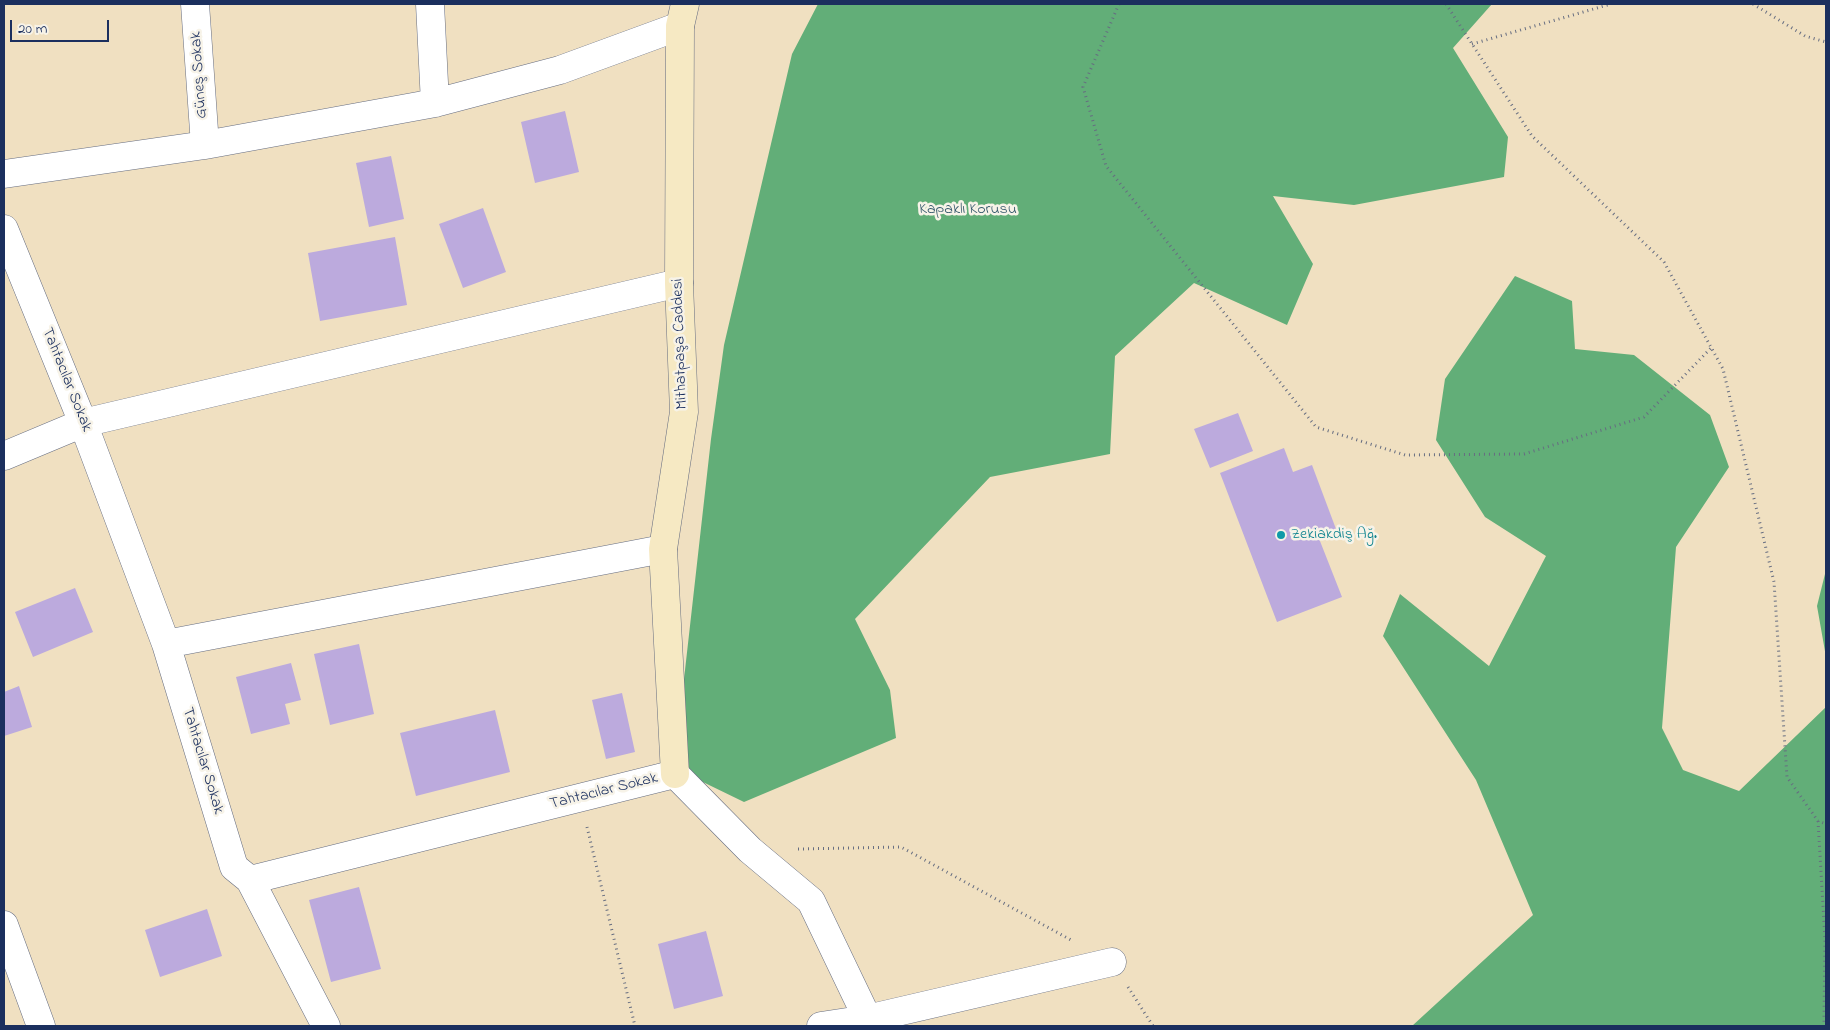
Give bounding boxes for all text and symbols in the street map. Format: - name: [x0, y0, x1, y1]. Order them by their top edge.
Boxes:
- scale bar: [12, 10, 111, 42]
- text: 20 m: [18, 18, 47, 40]
- street label: Güneş Sokak: [187, 31, 213, 119]
- park label: Kapaklı Korusu: [919, 200, 1017, 220]
- street label: Mithatpaşa Caddesi: [669, 278, 693, 410]
- street label: Tahtacılar Sokak: [36, 325, 96, 435]
- place label: Zekiakdiş Ağ.: [1291, 525, 1377, 545]
- marker: Zekiakdiş Ağ.: [1275, 529, 1287, 541]
- street label: Tahtacılar Sokak: [177, 705, 227, 817]
- street label: Tahtacılar Sokak: [548, 769, 660, 815]

